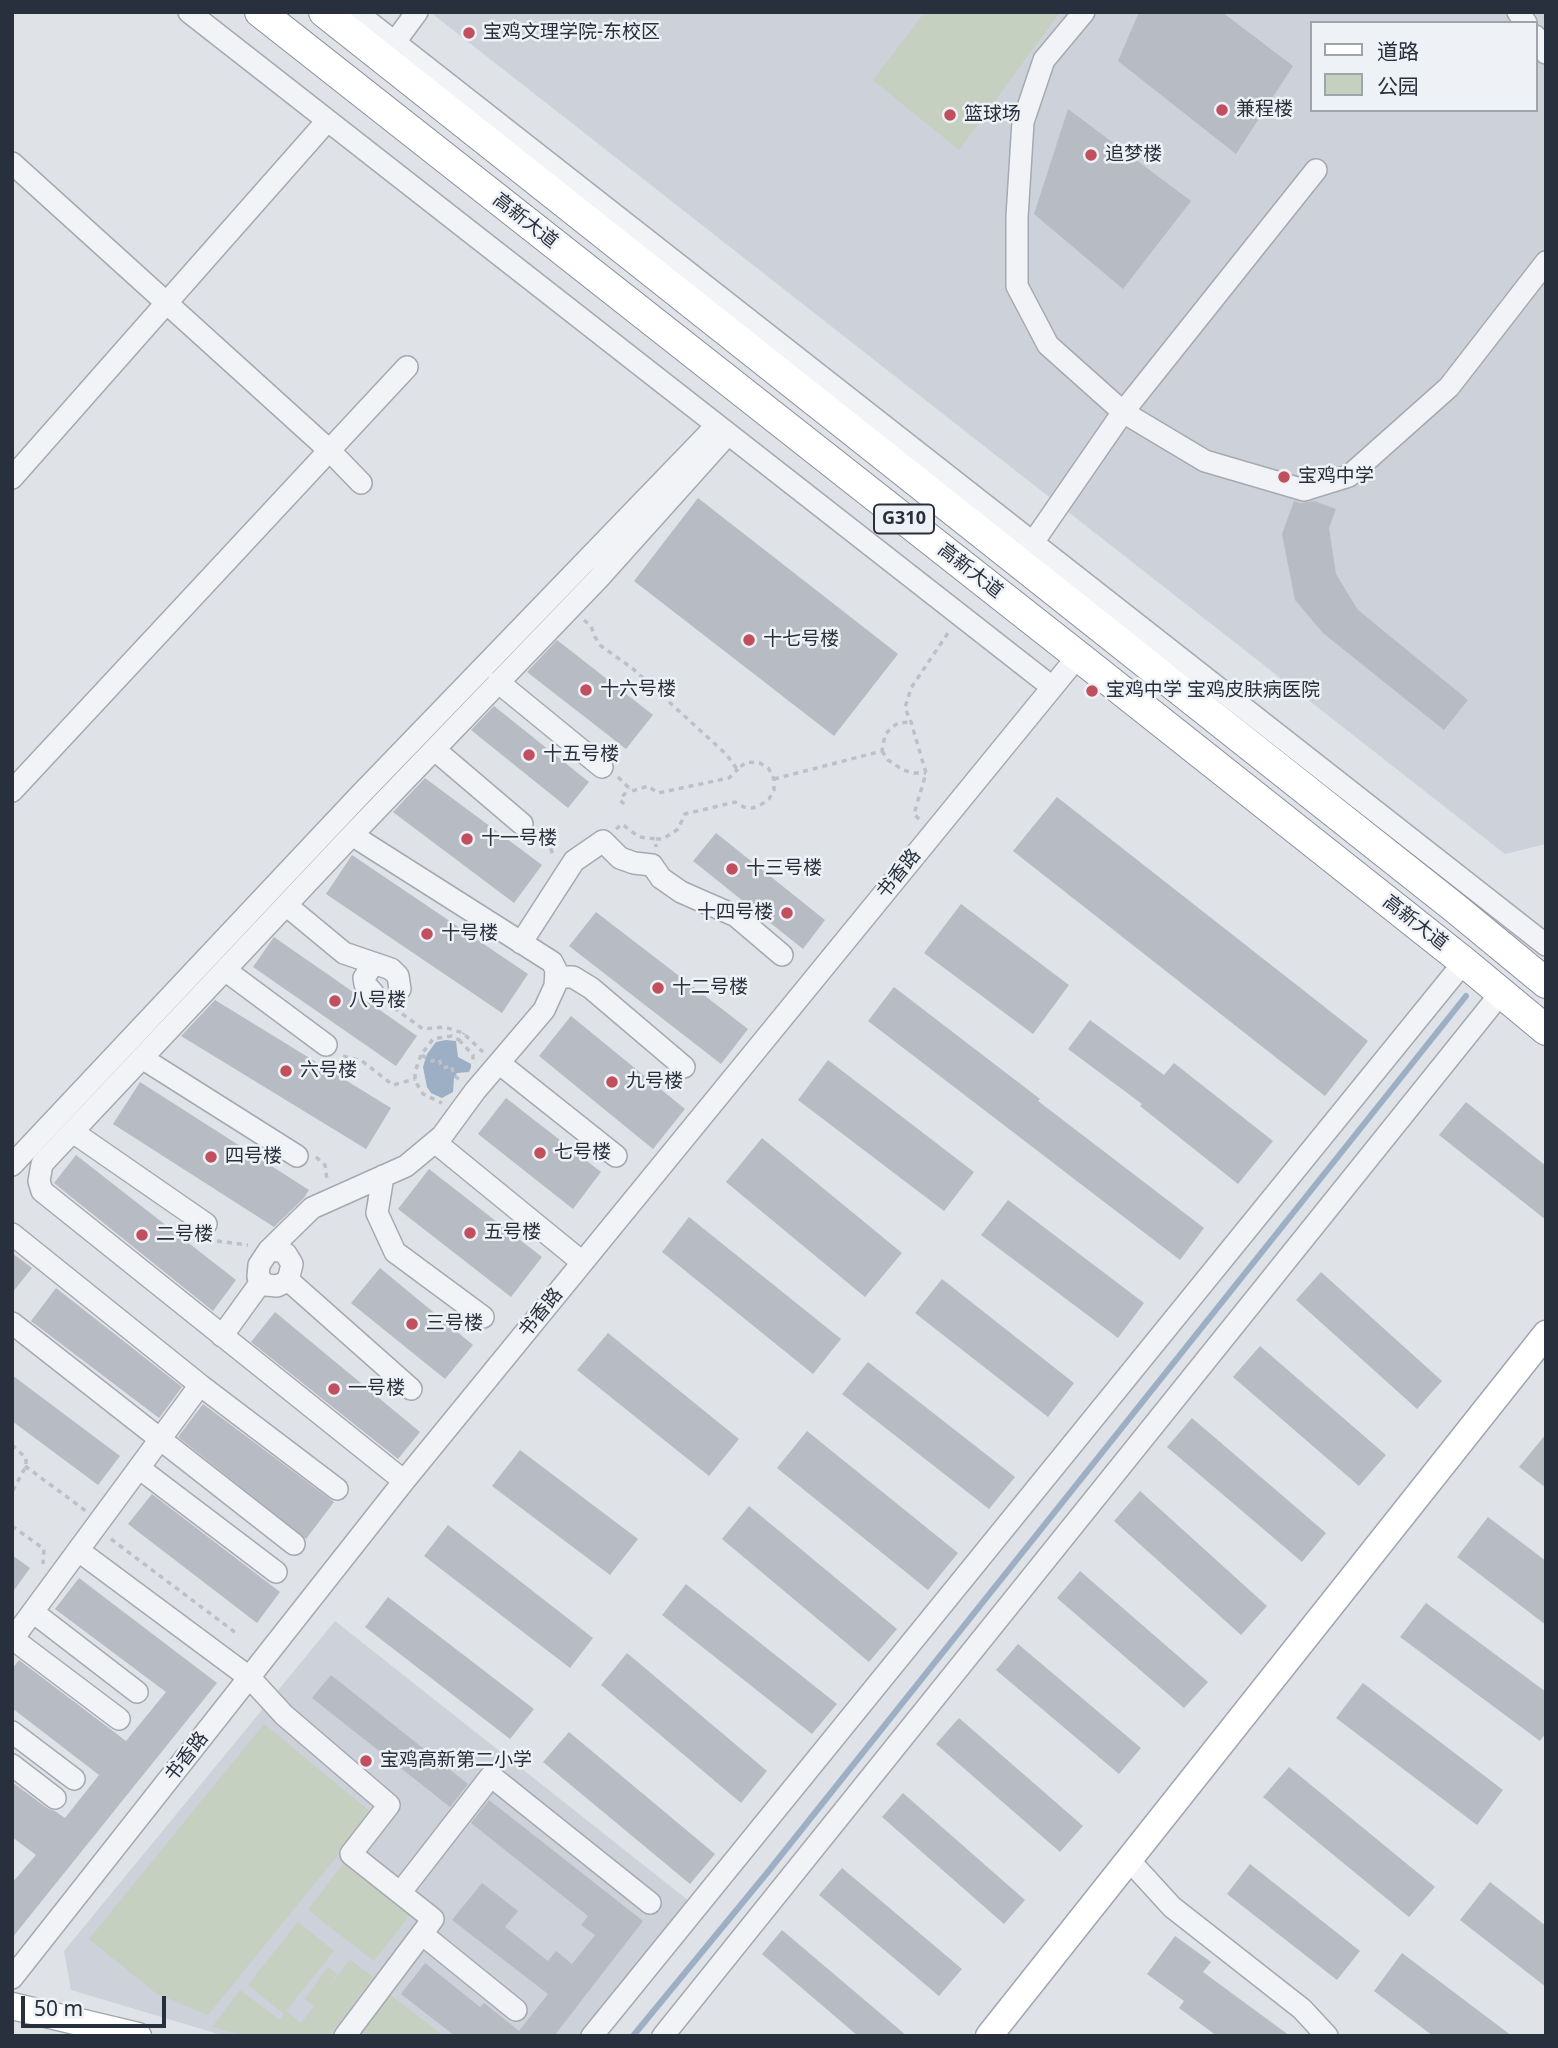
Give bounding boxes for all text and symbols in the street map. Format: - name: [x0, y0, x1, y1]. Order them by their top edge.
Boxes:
- legend: [1310, 21, 1537, 112]
- place label: 宝鸡文理学院-东校区: [483, 22, 660, 44]
- marker: 宝鸡文理学院-东校区: [461, 25, 477, 41]
- text: 道路: [1377, 37, 1419, 65]
- text: 公园: [1377, 72, 1419, 100]
- place label: 兼程楼: [1236, 99, 1293, 121]
- marker: 兼程楼: [1214, 102, 1230, 118]
- place label: 篮球场: [964, 104, 1021, 126]
- marker: 篮球场: [942, 107, 958, 123]
- place label: 追梦楼: [1105, 144, 1162, 166]
- marker: 追梦楼: [1083, 147, 1099, 163]
- street label: 高新大道: [488, 189, 562, 253]
- place label: 宝鸡中学: [1298, 466, 1374, 488]
- marker: 宝鸡中学: [1276, 469, 1292, 485]
- road number: G310: [874, 504, 934, 534]
- street label: 高新大道: [933, 539, 1007, 603]
- place label: 十七号楼: [763, 629, 839, 651]
- marker: 十七号楼: [741, 632, 757, 648]
- place label: 十六号楼: [600, 679, 676, 701]
- place label: 宝鸡中学 宝鸡皮肤病医院: [1106, 680, 1320, 702]
- marker: 十六号楼: [578, 682, 594, 698]
- marker: 宝鸡中学 宝鸡皮肤病医院: [1084, 683, 1100, 699]
- place label: 十五号楼: [543, 744, 619, 766]
- marker: 十五号楼: [521, 747, 537, 763]
- place label: 十一号楼: [481, 828, 557, 850]
- marker: 十一号楼: [459, 831, 475, 847]
- street label: 书香路: [872, 845, 926, 903]
- place label: 十三号楼: [746, 858, 822, 880]
- marker: 十三号楼: [724, 861, 740, 877]
- street label: 高新大道: [1378, 891, 1452, 955]
- place label: 十四号楼: [697, 902, 773, 924]
- marker: 十四号楼: [779, 905, 795, 921]
- place label: 十号楼: [441, 923, 498, 945]
- marker: 十号楼: [419, 926, 435, 942]
- place label: 十二号楼: [672, 977, 748, 999]
- marker: 十二号楼: [650, 980, 666, 996]
- place label: 八号楼: [349, 990, 406, 1012]
- marker: 八号楼: [327, 993, 343, 1009]
- place label: 六号楼: [300, 1060, 357, 1082]
- marker: 六号楼: [278, 1063, 294, 1079]
- place label: 九号楼: [626, 1071, 683, 1093]
- marker: 九号楼: [604, 1074, 620, 1090]
- place label: 七号楼: [554, 1142, 611, 1164]
- marker: 七号楼: [532, 1145, 548, 1161]
- place label: 四号楼: [225, 1146, 282, 1168]
- marker: 四号楼: [203, 1149, 219, 1165]
- place label: 五号楼: [484, 1222, 541, 1244]
- place label: 二号楼: [156, 1224, 213, 1246]
- marker: 五号楼: [462, 1225, 478, 1241]
- marker: 二号楼: [134, 1227, 150, 1243]
- street label: 书香路: [514, 1284, 568, 1342]
- place label: 三号楼: [426, 1313, 483, 1335]
- marker: 三号楼: [404, 1316, 420, 1332]
- place label: 一号楼: [348, 1378, 405, 1400]
- marker: 一号楼: [326, 1381, 342, 1397]
- street label: 书香路: [160, 1728, 214, 1786]
- place label: 宝鸡高新第二小学: [380, 1750, 532, 1772]
- marker: 宝鸡高新第二小学: [358, 1753, 374, 1769]
- scale bar: [24, 1982, 170, 2026]
- text: 50 m: [34, 1994, 83, 2022]

